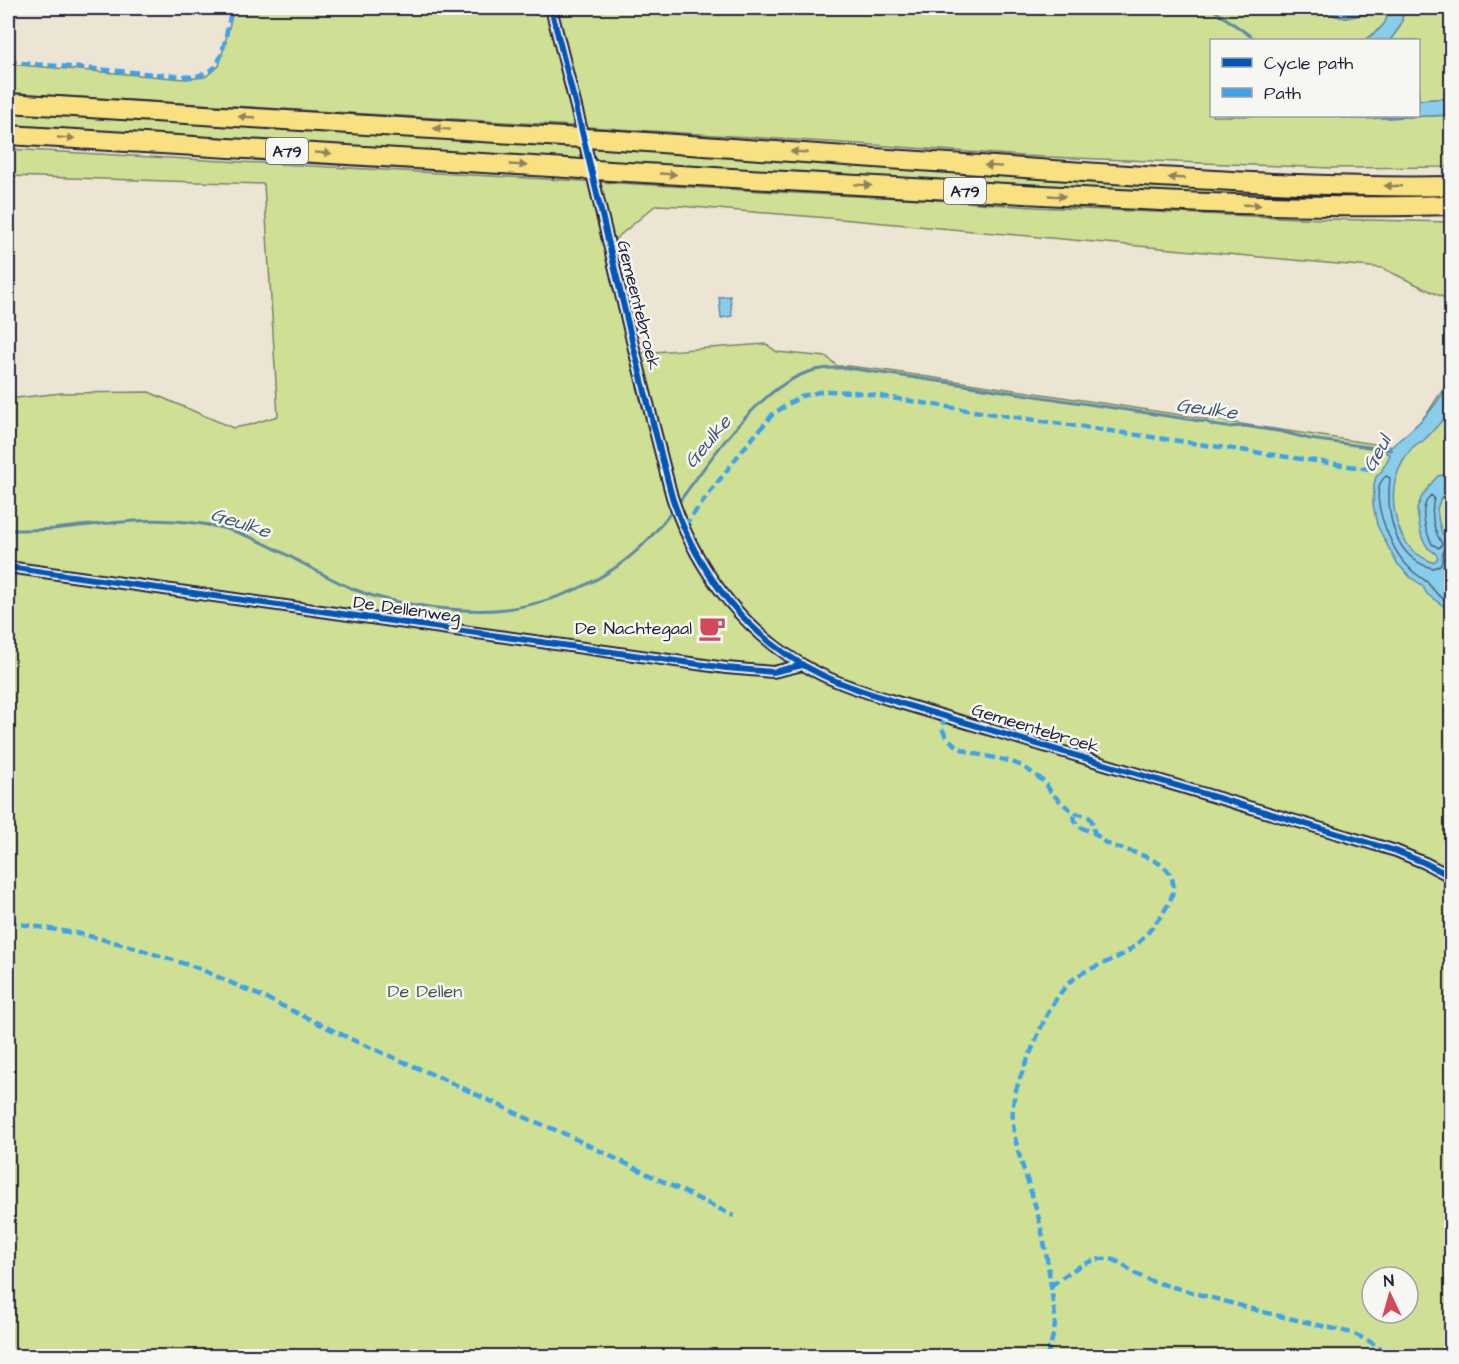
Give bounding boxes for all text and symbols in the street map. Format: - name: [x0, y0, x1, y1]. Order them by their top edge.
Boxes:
- legend: [1210, 39, 1420, 117]
- text: Cycle path: [1264, 51, 1353, 77]
- text: Path: [1264, 81, 1301, 106]
- one-way arrow: [238, 113, 257, 122]
- one-way arrow: [432, 125, 451, 134]
- one-way arrow: [56, 134, 75, 143]
- road number: A79: [266, 138, 308, 164]
- one-way arrow: [789, 147, 808, 157]
- one-way arrow: [314, 149, 333, 158]
- one-way arrow: [509, 160, 528, 169]
- one-way arrow: [984, 162, 1003, 171]
- one-way arrow: [659, 169, 678, 178]
- one-way arrow: [1168, 173, 1187, 182]
- road number: A79: [944, 178, 986, 204]
- one-way arrow: [853, 181, 872, 190]
- one-way arrow: [1384, 181, 1403, 191]
- one-way arrow: [1048, 192, 1067, 201]
- one-way arrow: [1243, 200, 1262, 210]
- street label: Gemeentebroek: [610, 238, 667, 373]
- water label: Geulke: [1175, 391, 1240, 427]
- water label: Geulke: [677, 408, 739, 474]
- water label: Geul: [1355, 428, 1400, 477]
- water label: Geulke: [207, 500, 275, 546]
- street label: De Dellenweg: [352, 590, 462, 630]
- cafe icon: De Nachtegaal: [697, 613, 727, 643]
- place label: De Nachtegaal: [575, 616, 692, 642]
- street label: Gemeentebroek: [969, 697, 1103, 760]
- park label: De Dellen: [388, 979, 462, 1004]
- north arrow: [1360, 1265, 1420, 1325]
- text: N: [1383, 1270, 1395, 1292]

